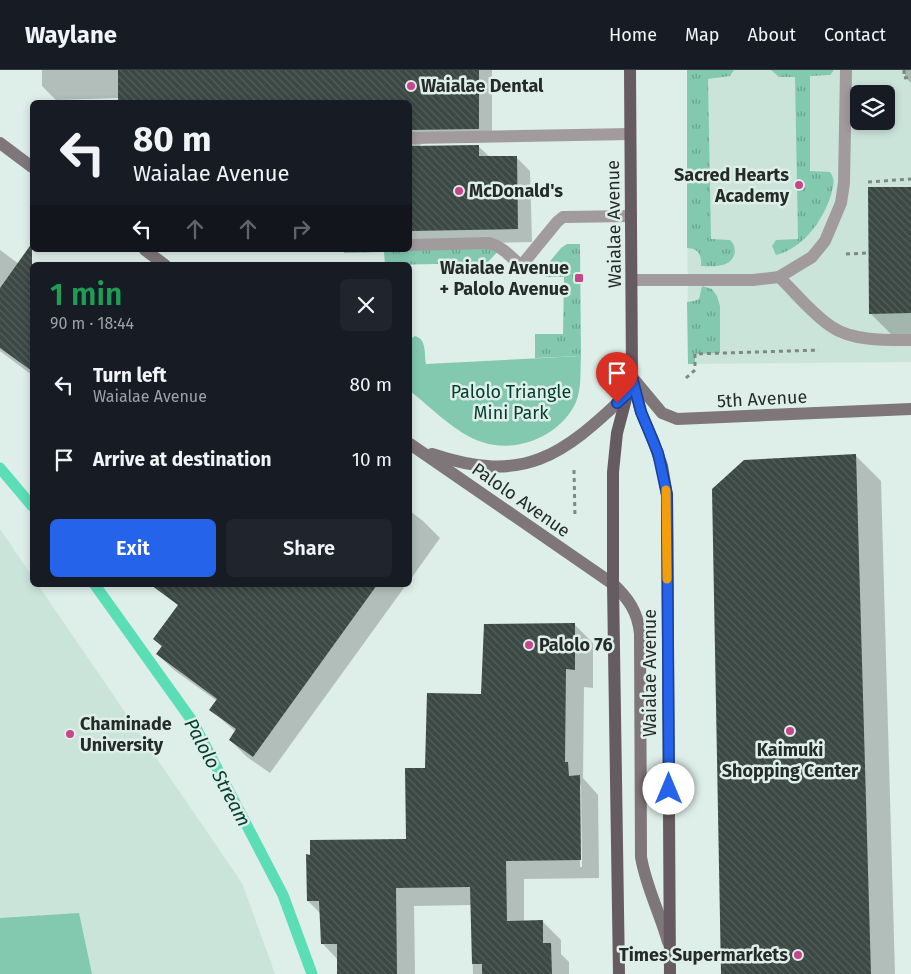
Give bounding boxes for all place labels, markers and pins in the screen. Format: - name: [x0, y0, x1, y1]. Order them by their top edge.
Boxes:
- place label: Waialae Dental: [421, 75, 544, 97]
- marker: Waialae Dental: [405, 80, 417, 92]
- place label: Sacred Hearts Academy: [674, 164, 790, 207]
- marker: Sacred Hearts Academy: [793, 179, 805, 191]
- place label: McDonald's: [469, 180, 563, 202]
- marker: McDonald's: [453, 185, 465, 197]
- place label: Waialae Avenue + Palolo Avenue: [440, 257, 569, 300]
- marker: Waialae Avenue + Palolo Avenue: [573, 272, 585, 284]
- pin: [596, 352, 638, 403]
- place label: Palolo 76: [539, 634, 613, 656]
- marker: Palolo 76: [523, 639, 535, 651]
- place label: Chaminade University: [80, 713, 172, 756]
- marker: Kaimuki Shopping Center: [784, 725, 796, 737]
- marker: Chaminade University: [64, 728, 76, 740]
- place label: Kaimuki Shopping Center: [722, 739, 859, 782]
- place label: Times Supermarkets: [619, 944, 788, 966]
- marker: Times Supermarkets: [792, 949, 804, 961]

